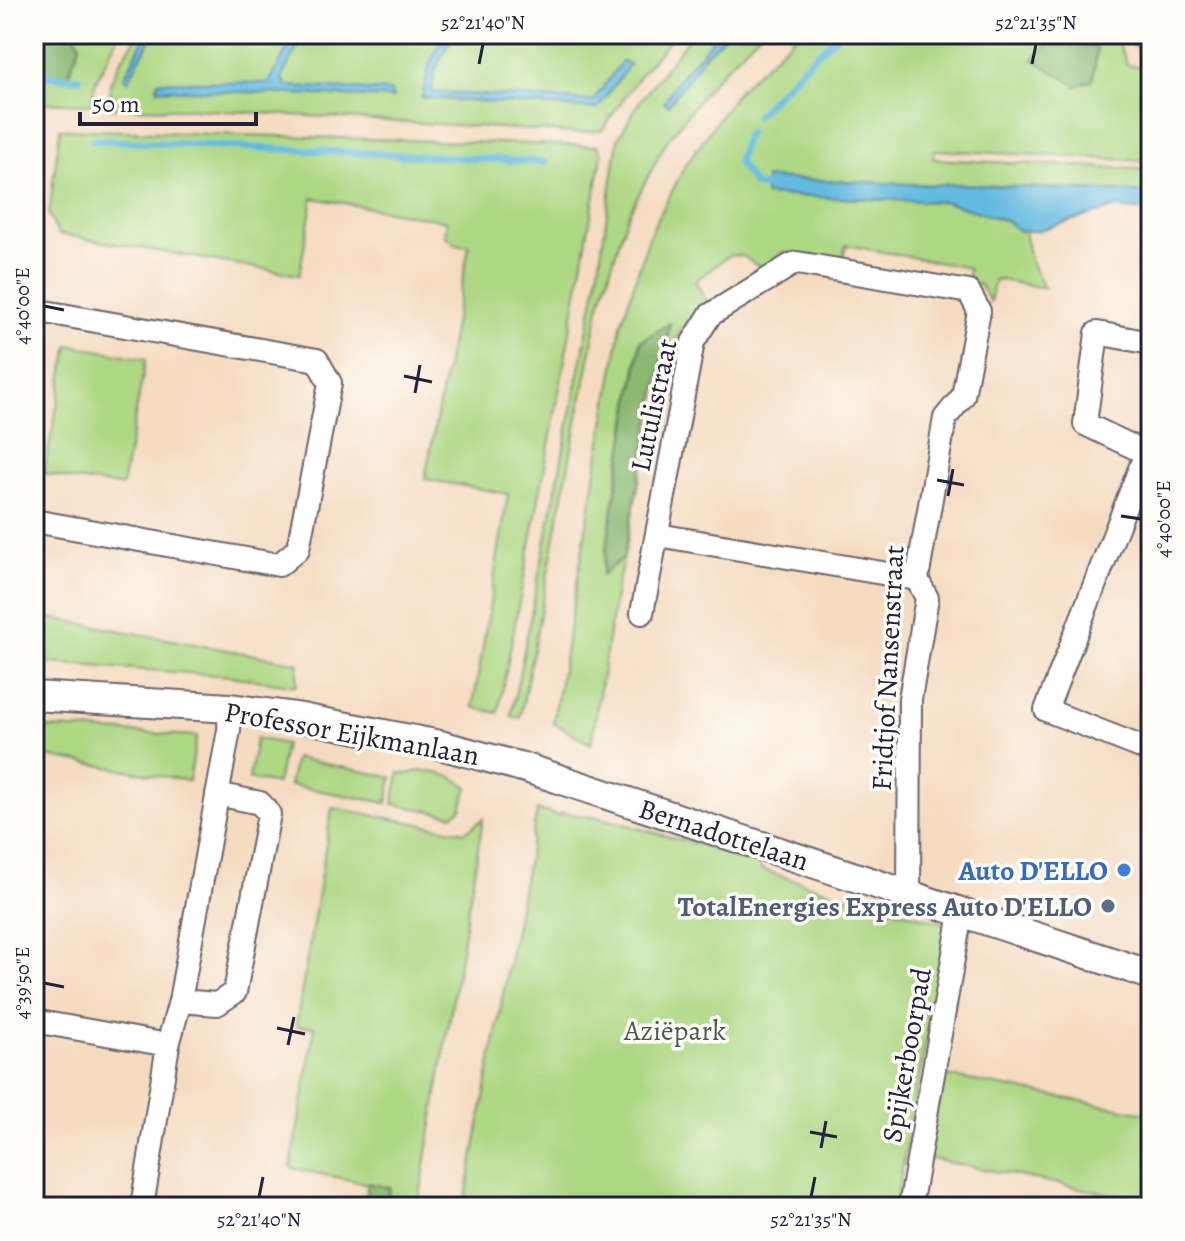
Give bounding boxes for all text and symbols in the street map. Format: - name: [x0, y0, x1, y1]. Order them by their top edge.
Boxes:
- text: 52°21'40"N: [441, 9, 525, 36]
- text: 52°21'35"N: [995, 9, 1077, 36]
- scale bar: [80, 76, 256, 126]
- text: 50 m: [92, 88, 140, 120]
- text: 4°40'00"E: [9, 267, 36, 345]
- street label: Lutulistraat: [621, 335, 687, 475]
- text: 4°40'00"E: [1150, 480, 1177, 558]
- street label: Fridtjof Nansenstraat: [863, 544, 913, 792]
- street label: Professor Eijkmanlaan: [221, 693, 482, 775]
- street label: Bernadottelaan: [634, 790, 813, 880]
- place label: Auto D'ELLO: [957, 852, 1108, 890]
- marker: Auto D'ELLO: [1115, 861, 1133, 879]
- place label: TotalEnergies Express Auto D'ELLO: [678, 888, 1092, 926]
- marker: TotalEnergies Express Auto D'ELLO: [1099, 897, 1117, 915]
- text: 4°39'50"E: [9, 946, 36, 1020]
- street label: Spijkerboorpad: [873, 964, 941, 1146]
- park label: Aziëpark: [623, 1012, 726, 1050]
- text: 52°21'40"N: [217, 1206, 301, 1233]
- text: 52°21'35"N: [770, 1206, 852, 1233]

